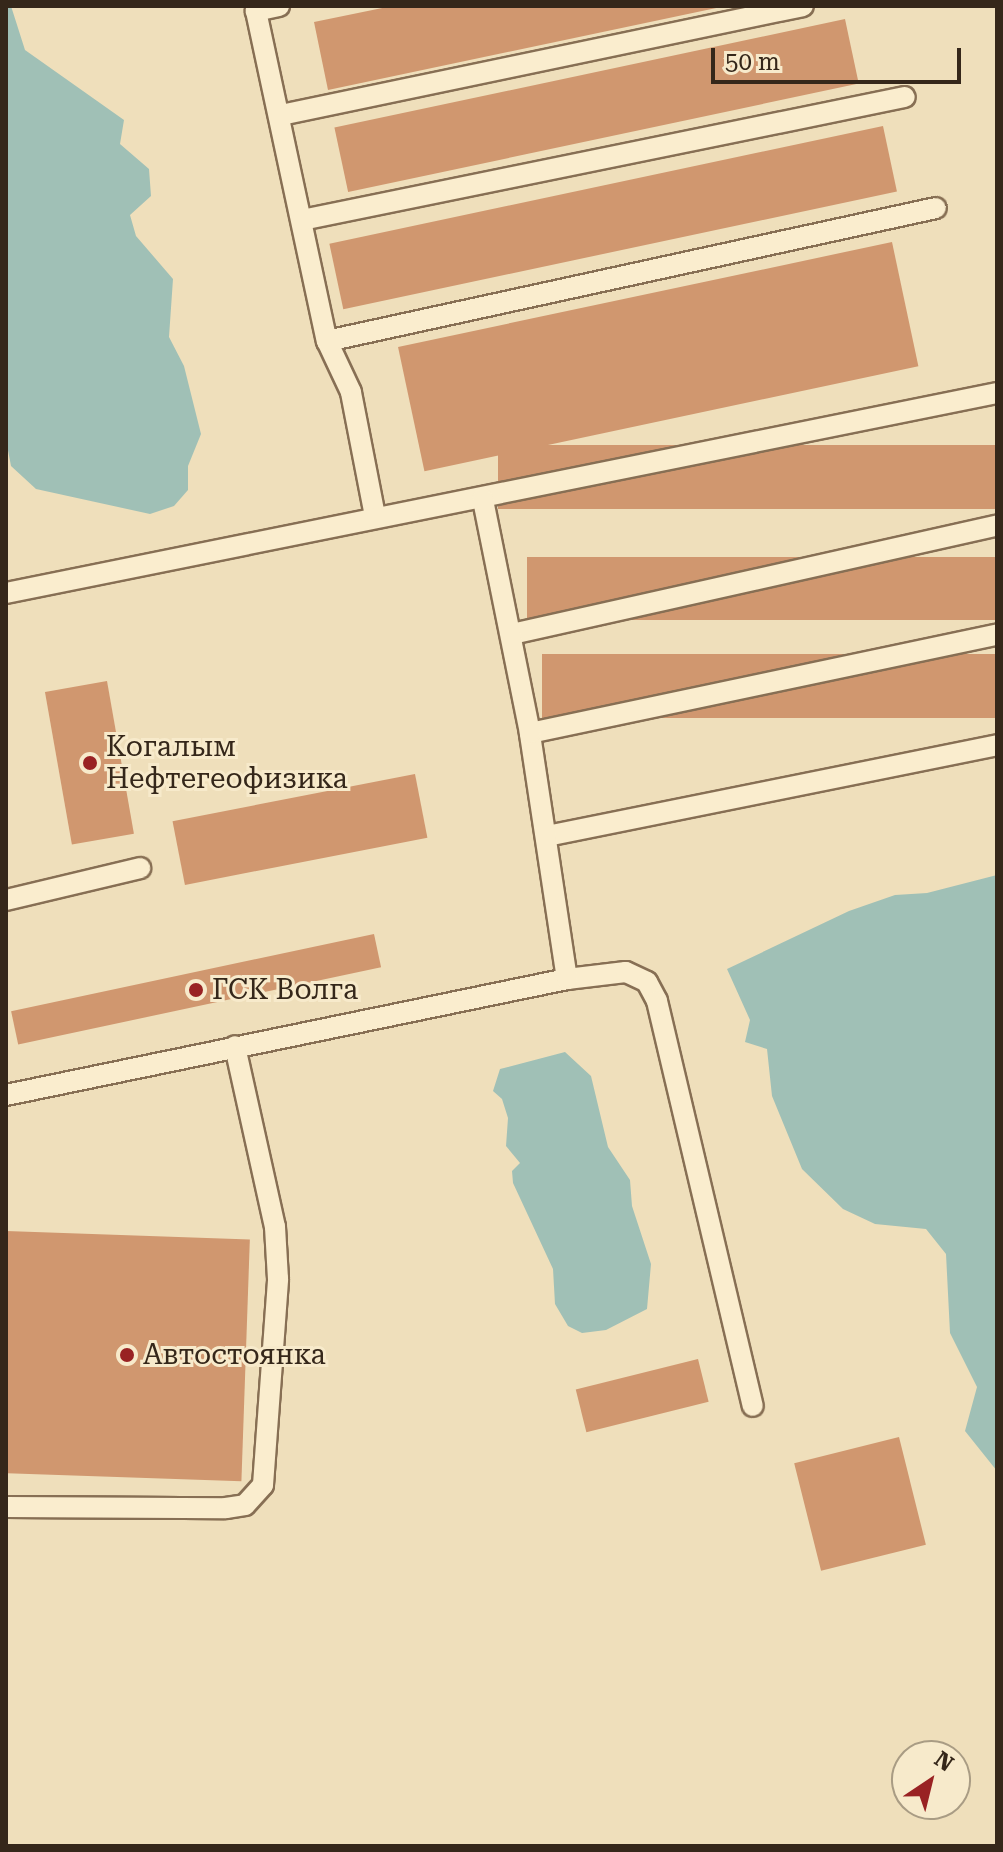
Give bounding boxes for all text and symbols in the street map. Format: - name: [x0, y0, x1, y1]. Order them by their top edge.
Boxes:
- scale bar: [715, 32, 965, 82]
- text: 50 m: [725, 48, 780, 76]
- place label: Когалым Нефтегеофизика: [106, 730, 348, 796]
- marker: Когалым Нефтегеофизика: [81, 754, 99, 772]
- place label: ГСК Волга: [212, 973, 358, 1007]
- marker: ГСК Волга: [187, 981, 205, 999]
- place label: Автостоянка: [143, 1338, 326, 1372]
- marker: Автостоянка: [118, 1346, 136, 1364]
- north arrow: [891, 1740, 971, 1820]
- text: N: [930, 1746, 958, 1777]

